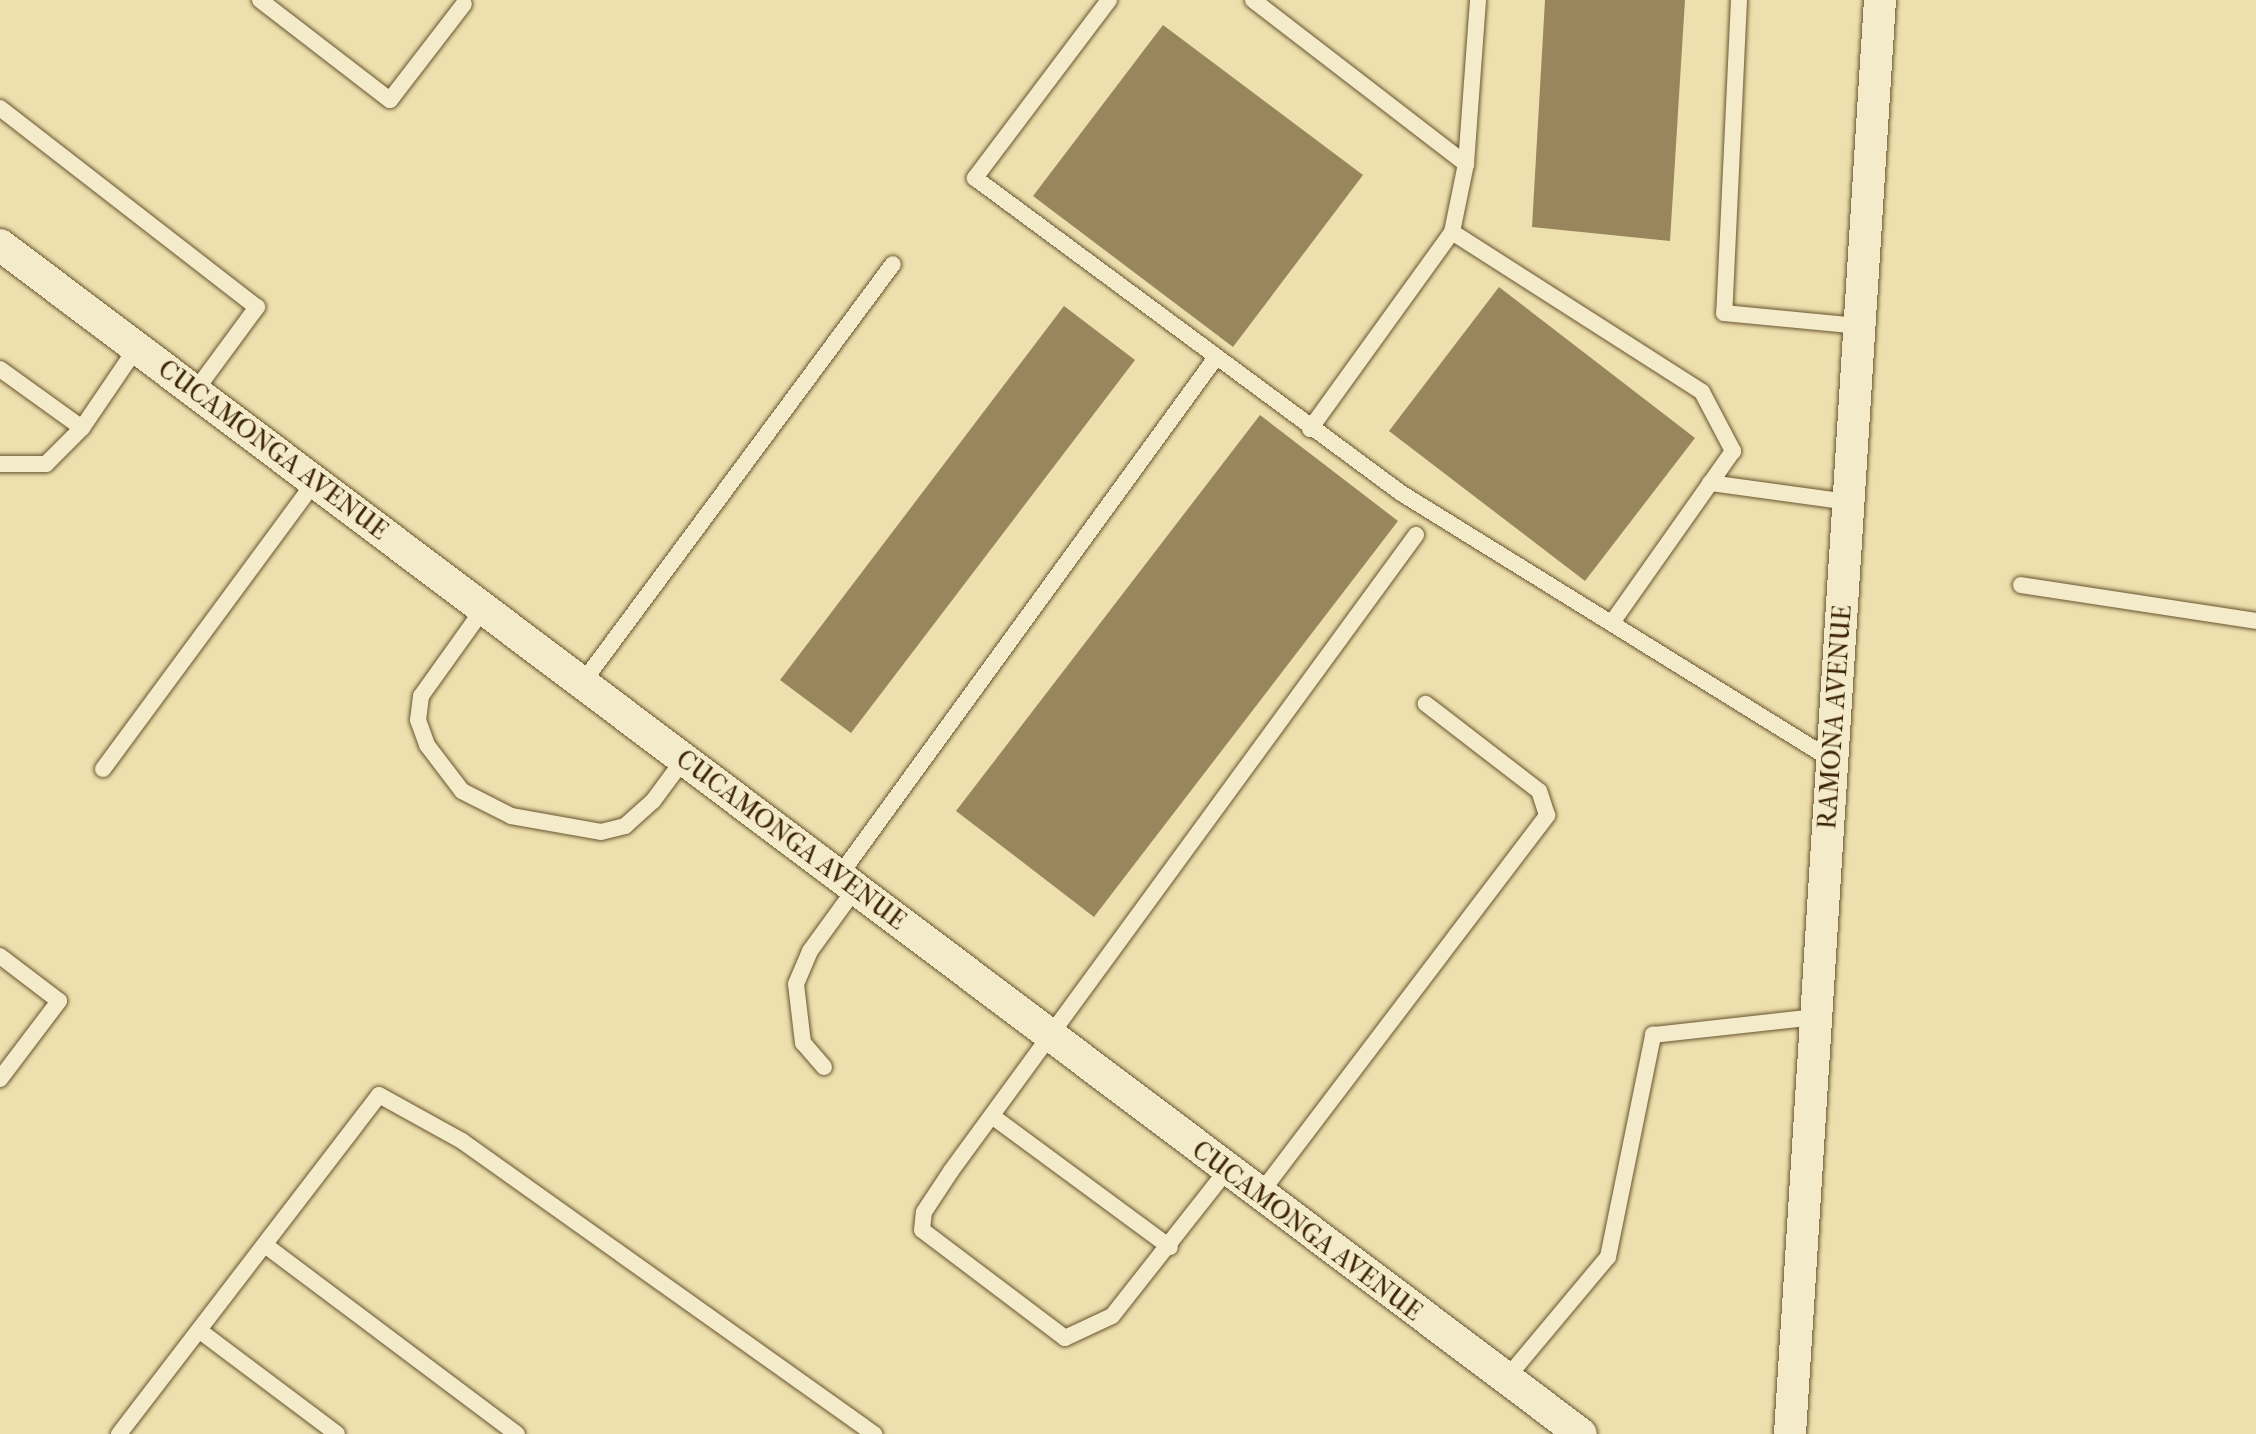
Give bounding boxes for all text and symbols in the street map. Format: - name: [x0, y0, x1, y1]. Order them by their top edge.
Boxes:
- street label: CUCAMONGA AVENUE: [152, 353, 394, 547]
- street label: RAMONA AVENUE: [1812, 604, 1858, 830]
- street label: CUCAMONGA AVENUE: [670, 743, 912, 937]
- street label: CUCAMONGA AVENUE: [1186, 1134, 1428, 1328]

